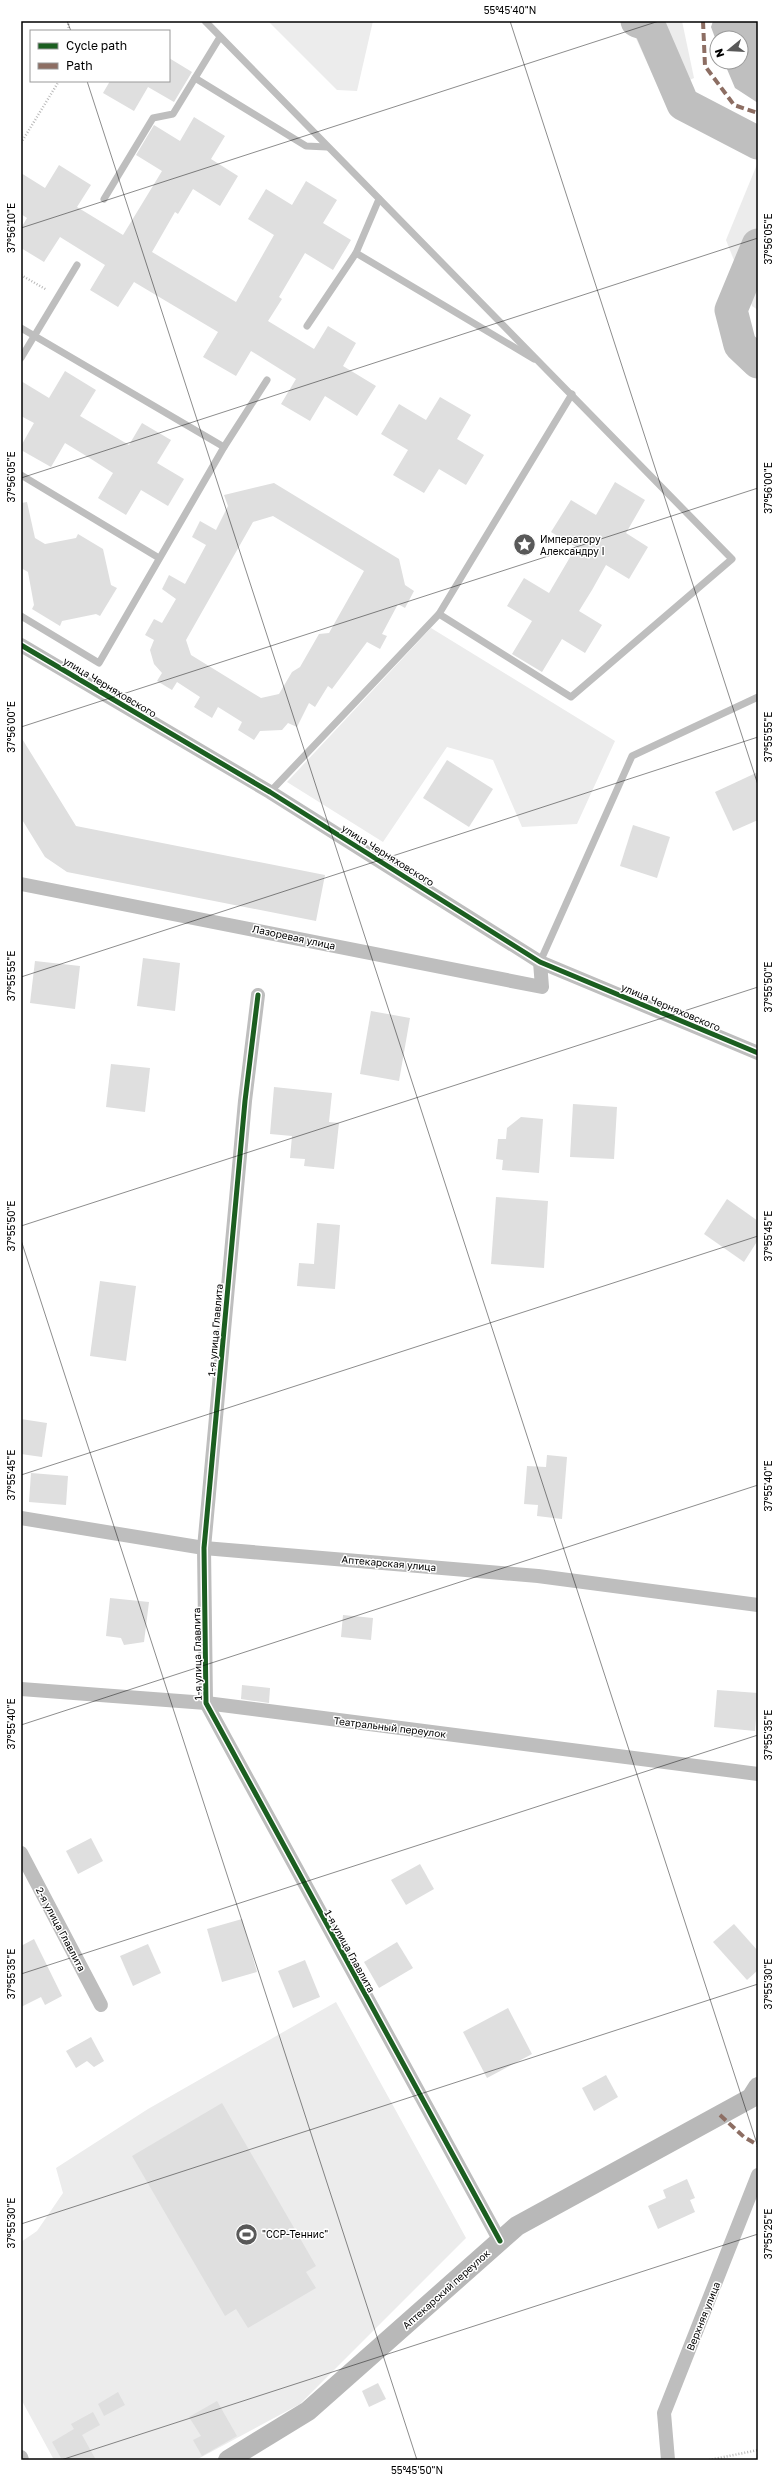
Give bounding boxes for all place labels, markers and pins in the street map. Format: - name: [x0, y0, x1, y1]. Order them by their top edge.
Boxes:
- place icon: Императору Александру I: [512, 532, 538, 558]
- place label: Императору Александру I: [540, 533, 605, 557]
- sports icon: "ССР-Теннис": [234, 2221, 260, 2247]
- place label: "ССР-Теннис": [262, 2228, 328, 2240]

